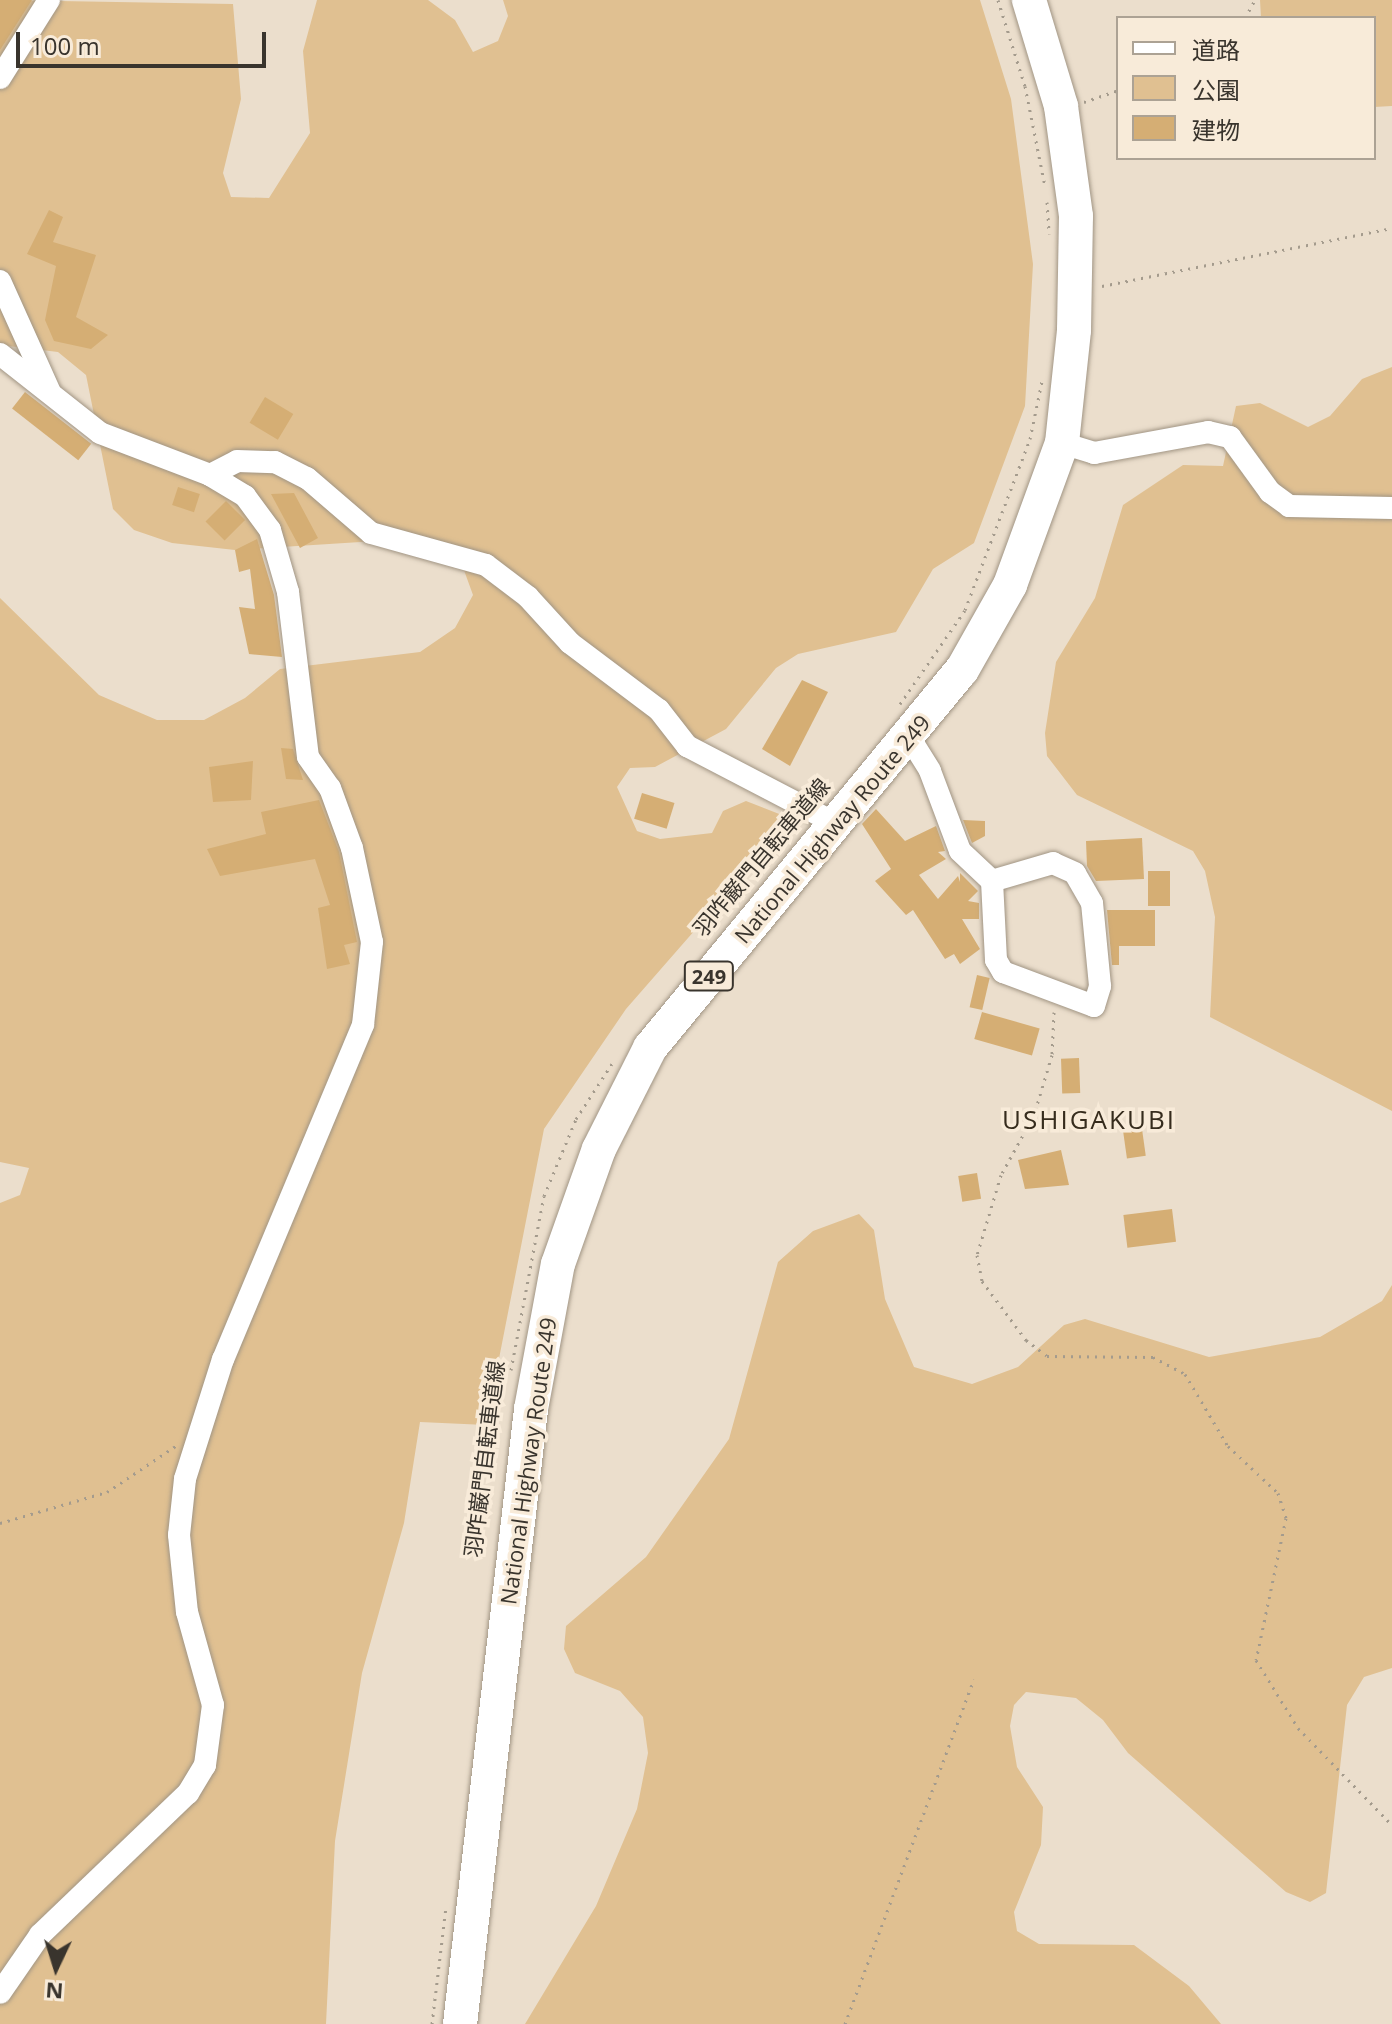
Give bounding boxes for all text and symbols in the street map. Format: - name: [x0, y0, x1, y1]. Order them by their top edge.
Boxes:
- scale bar: [20, 16, 270, 66]
- legend: [1116, 16, 1376, 160]
- text: 100 m: [30, 29, 100, 62]
- text: 道路: [1192, 33, 1240, 66]
- text: 公園: [1192, 73, 1240, 106]
- text: 建物: [1192, 113, 1240, 146]
- street label: National Highway Route 249: [729, 710, 935, 948]
- street label: 羽咋巌門自転車道線: [687, 773, 835, 941]
- road number: 249: [683, 960, 735, 992]
- district label: USHIGAKUBI: [1002, 1104, 1176, 1136]
- street label: National Highway Route 249: [495, 1316, 561, 1606]
- street label: 羽咋巌門自転車道線: [459, 1359, 509, 1559]
- north arrow: [16, 1928, 96, 2008]
- text: N: [44, 1976, 64, 2008]

